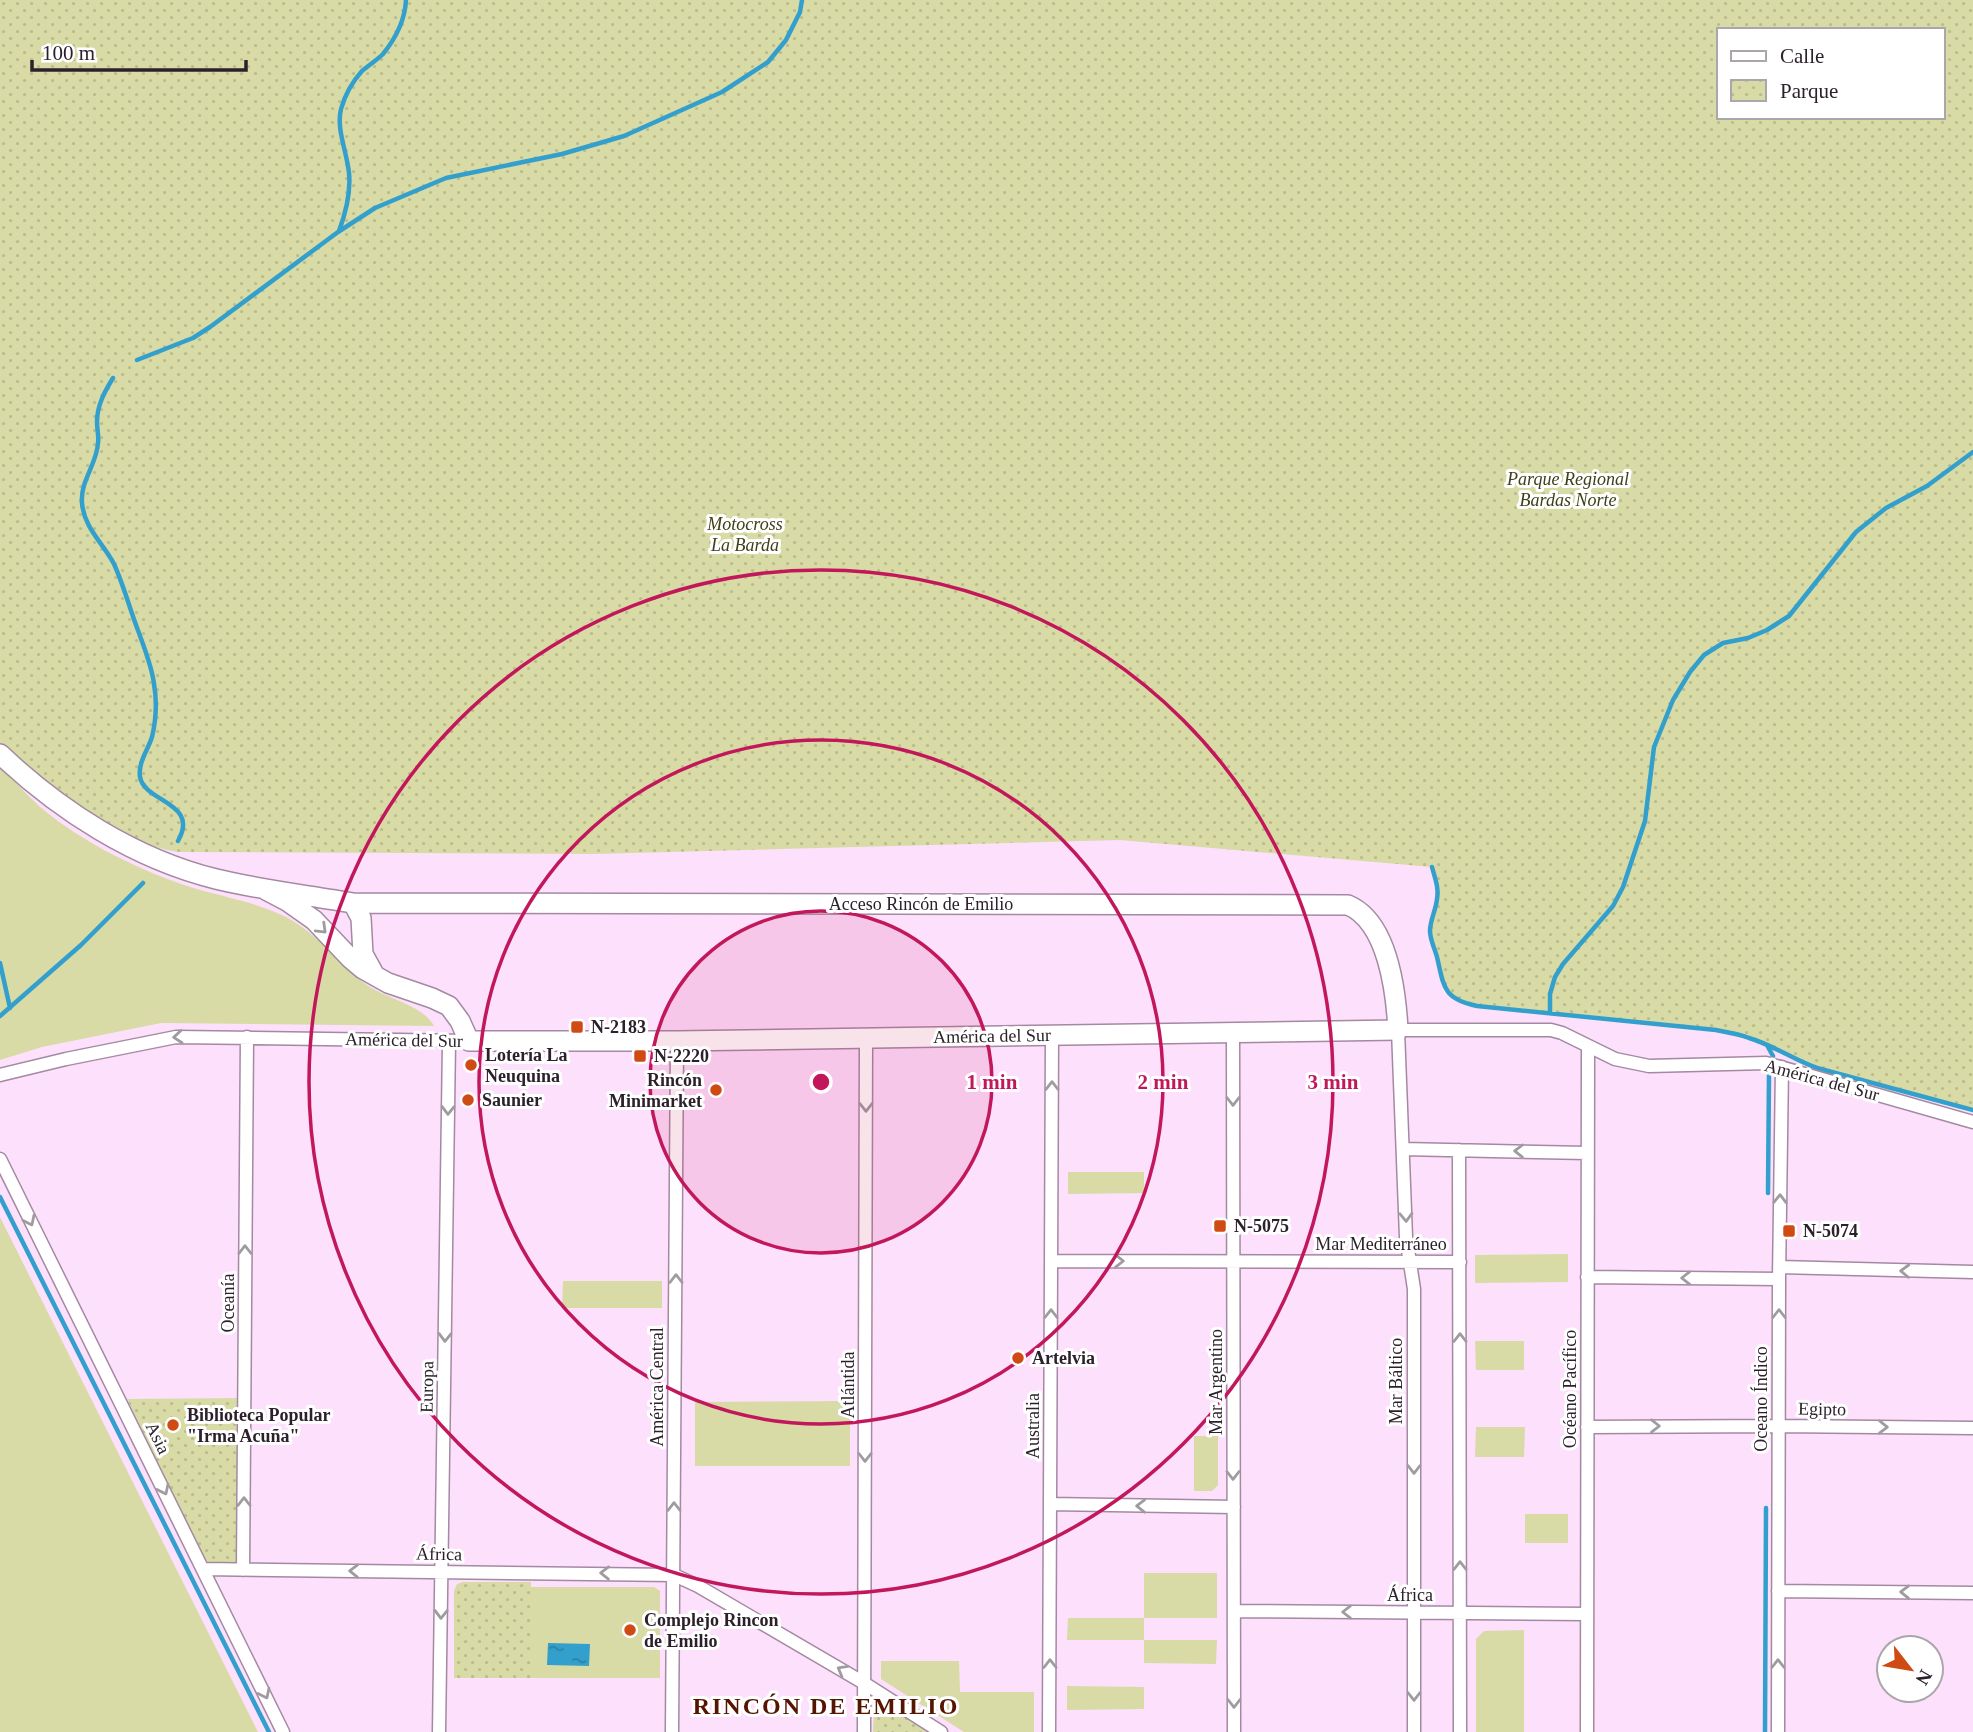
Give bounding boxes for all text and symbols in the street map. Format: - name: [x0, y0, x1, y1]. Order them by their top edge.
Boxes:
- scale bar: [32, 28, 245, 72]
- legend: [1717, 28, 1945, 119]
- text: 100 m: [42, 41, 95, 65]
- text: Calle: [1780, 44, 1824, 68]
- text: Parque: [1780, 79, 1838, 103]
- park label: Parque Regional Bardas Norte: [1506, 469, 1629, 510]
- park label: Motocross La Barda: [706, 514, 783, 555]
- street label: Acceso Rincón de Emilio: [829, 894, 1013, 914]
- one-way arrow: [314, 920, 327, 933]
- place label: N-2183: [591, 1017, 646, 1037]
- marker: N-2183: [569, 1019, 585, 1035]
- street label: América del Sur: [933, 1025, 1051, 1047]
- one-way arrow: [173, 1029, 184, 1044]
- street label: América del Sur: [345, 1029, 463, 1051]
- place label: Lotería La Neuquina: [485, 1045, 568, 1086]
- place label: N-2220: [654, 1046, 709, 1066]
- marker: N-2220: [632, 1048, 648, 1064]
- street label: América del Sur: [1762, 1055, 1882, 1105]
- marker: Lotería La Neuquina: [463, 1057, 479, 1073]
- place label: Rincón Minimarket: [609, 1070, 702, 1111]
- centre of rings: [809, 1070, 833, 1094]
- text: 1 min: [967, 1070, 1018, 1094]
- text: 2 min: [1138, 1070, 1189, 1094]
- text: 3 min: [1308, 1070, 1359, 1094]
- one-way arrow: [1044, 1081, 1060, 1091]
- marker: Rincón Minimarket: [708, 1082, 724, 1098]
- place label: Saunier: [482, 1090, 542, 1110]
- marker: Saunier: [460, 1092, 476, 1108]
- one-way arrow: [1225, 1096, 1241, 1106]
- one-way arrow: [858, 1102, 874, 1112]
- one-way arrow: [440, 1105, 456, 1116]
- one-way arrow: [1513, 1144, 1524, 1159]
- one-way arrow: [1772, 1193, 1788, 1204]
- one-way arrow: [1398, 1212, 1413, 1223]
- one-way arrow: [22, 1213, 36, 1226]
- place label: N-5075: [1234, 1216, 1289, 1236]
- marker: N-5075: [1212, 1218, 1228, 1234]
- place label: N-5074: [1803, 1221, 1858, 1241]
- marker: N-5074: [1781, 1223, 1797, 1239]
- street label: Mar Mediterráneo: [1315, 1234, 1447, 1254]
- one-way arrow: [237, 1244, 253, 1254]
- one-way arrow: [1115, 1253, 1125, 1269]
- one-way arrow: [1899, 1263, 1910, 1278]
- one-way arrow: [1681, 1270, 1691, 1286]
- street label: Oceanía: [218, 1274, 238, 1332]
- one-way arrow: [668, 1274, 683, 1285]
- one-way arrow: [1043, 1308, 1059, 1319]
- one-way arrow: [1771, 1308, 1787, 1319]
- street label: América Central: [647, 1327, 667, 1447]
- street label: Mar Argentino: [1206, 1329, 1226, 1435]
- street label: Océano Pacífico: [1560, 1330, 1580, 1448]
- one-way arrow: [437, 1332, 453, 1343]
- one-way arrow: [1452, 1333, 1468, 1343]
- street label: Mar Báltico: [1386, 1338, 1406, 1424]
- street label: Oceano Índico: [1750, 1346, 1771, 1452]
- place label: Artelvia: [1032, 1348, 1095, 1368]
- marker: Artelvia: [1010, 1350, 1026, 1366]
- street label: Atlántida: [838, 1352, 858, 1418]
- street label: Europa: [417, 1361, 437, 1413]
- street label: Australia: [1023, 1393, 1043, 1459]
- street label: Egipto: [1798, 1399, 1846, 1419]
- place label: Biblioteca Popular "Irma Acuña": [187, 1405, 331, 1446]
- marker: Biblioteca Popular "Irma Acuña": [165, 1417, 181, 1433]
- one-way arrow: [1651, 1418, 1661, 1434]
- street label: Asia: [142, 1419, 174, 1457]
- one-way arrow: [1878, 1419, 1889, 1435]
- one-way arrow: [857, 1452, 873, 1462]
- one-way arrow: [1406, 1464, 1422, 1474]
- one-way arrow: [1225, 1470, 1241, 1481]
- one-way arrow: [155, 1483, 169, 1495]
- one-way arrow: [236, 1496, 252, 1506]
- one-way arrow: [1135, 1498, 1146, 1514]
- one-way arrow: [666, 1501, 682, 1512]
- street label: África: [416, 1543, 462, 1564]
- one-way arrow: [1452, 1560, 1468, 1571]
- one-way arrow: [348, 1563, 358, 1579]
- one-way arrow: [600, 1566, 611, 1581]
- street label: África: [1387, 1584, 1433, 1605]
- one-way arrow: [1899, 1584, 1910, 1600]
- one-way arrow: [1341, 1604, 1352, 1620]
- one-way arrow: [433, 1609, 449, 1619]
- place label: Complejo Rincon de Emilio: [644, 1610, 779, 1651]
- marker: Complejo Rincon de Emilio: [622, 1622, 638, 1638]
- north arrow: [1875, 1634, 1945, 1704]
- one-way arrow: [1042, 1658, 1057, 1669]
- one-way arrow: [1770, 1658, 1786, 1669]
- one-way arrow: [836, 1665, 849, 1678]
- text: N: [1911, 1666, 1937, 1689]
- one-way arrow: [256, 1687, 270, 1699]
- one-way arrow: [1406, 1691, 1422, 1702]
- district label: RINCÓN DE EMILIO: [693, 1693, 959, 1719]
- one-way arrow: [1226, 1698, 1242, 1708]

